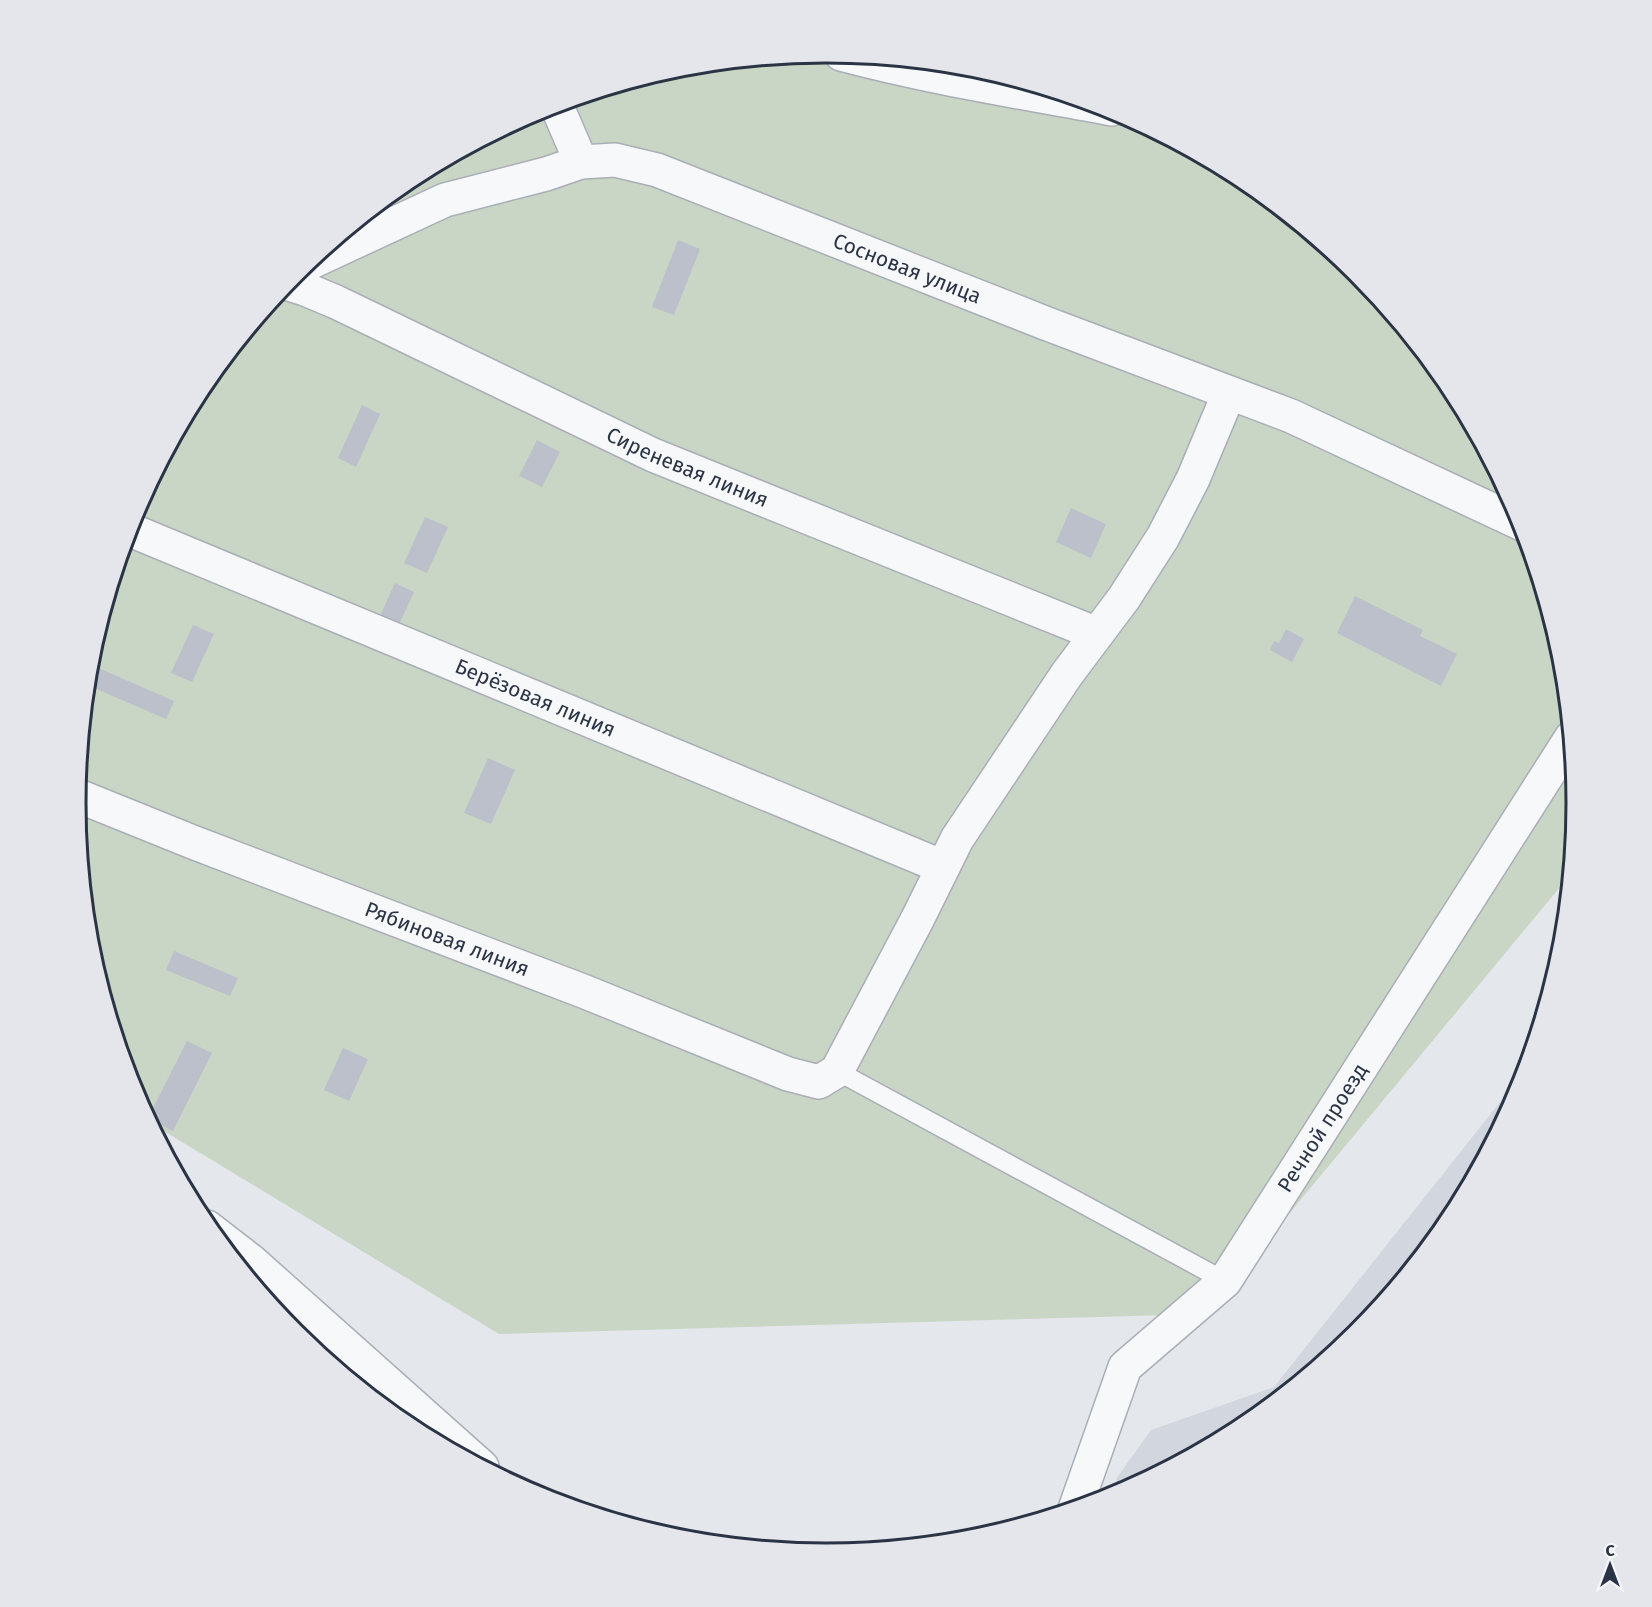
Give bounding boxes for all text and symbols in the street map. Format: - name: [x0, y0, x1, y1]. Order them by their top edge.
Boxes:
- street label: Сосновая улица: [829, 228, 985, 310]
- street label: Сиреневая линия: [602, 421, 772, 513]
- street label: Берёзовая линия: [451, 653, 619, 743]
- street label: Рябиновая линия: [361, 896, 533, 982]
- street label: Речной проезд: [1272, 1059, 1373, 1197]
- north arrow: [1580, 1535, 1640, 1595]
- text: С: [1605, 1541, 1615, 1560]

